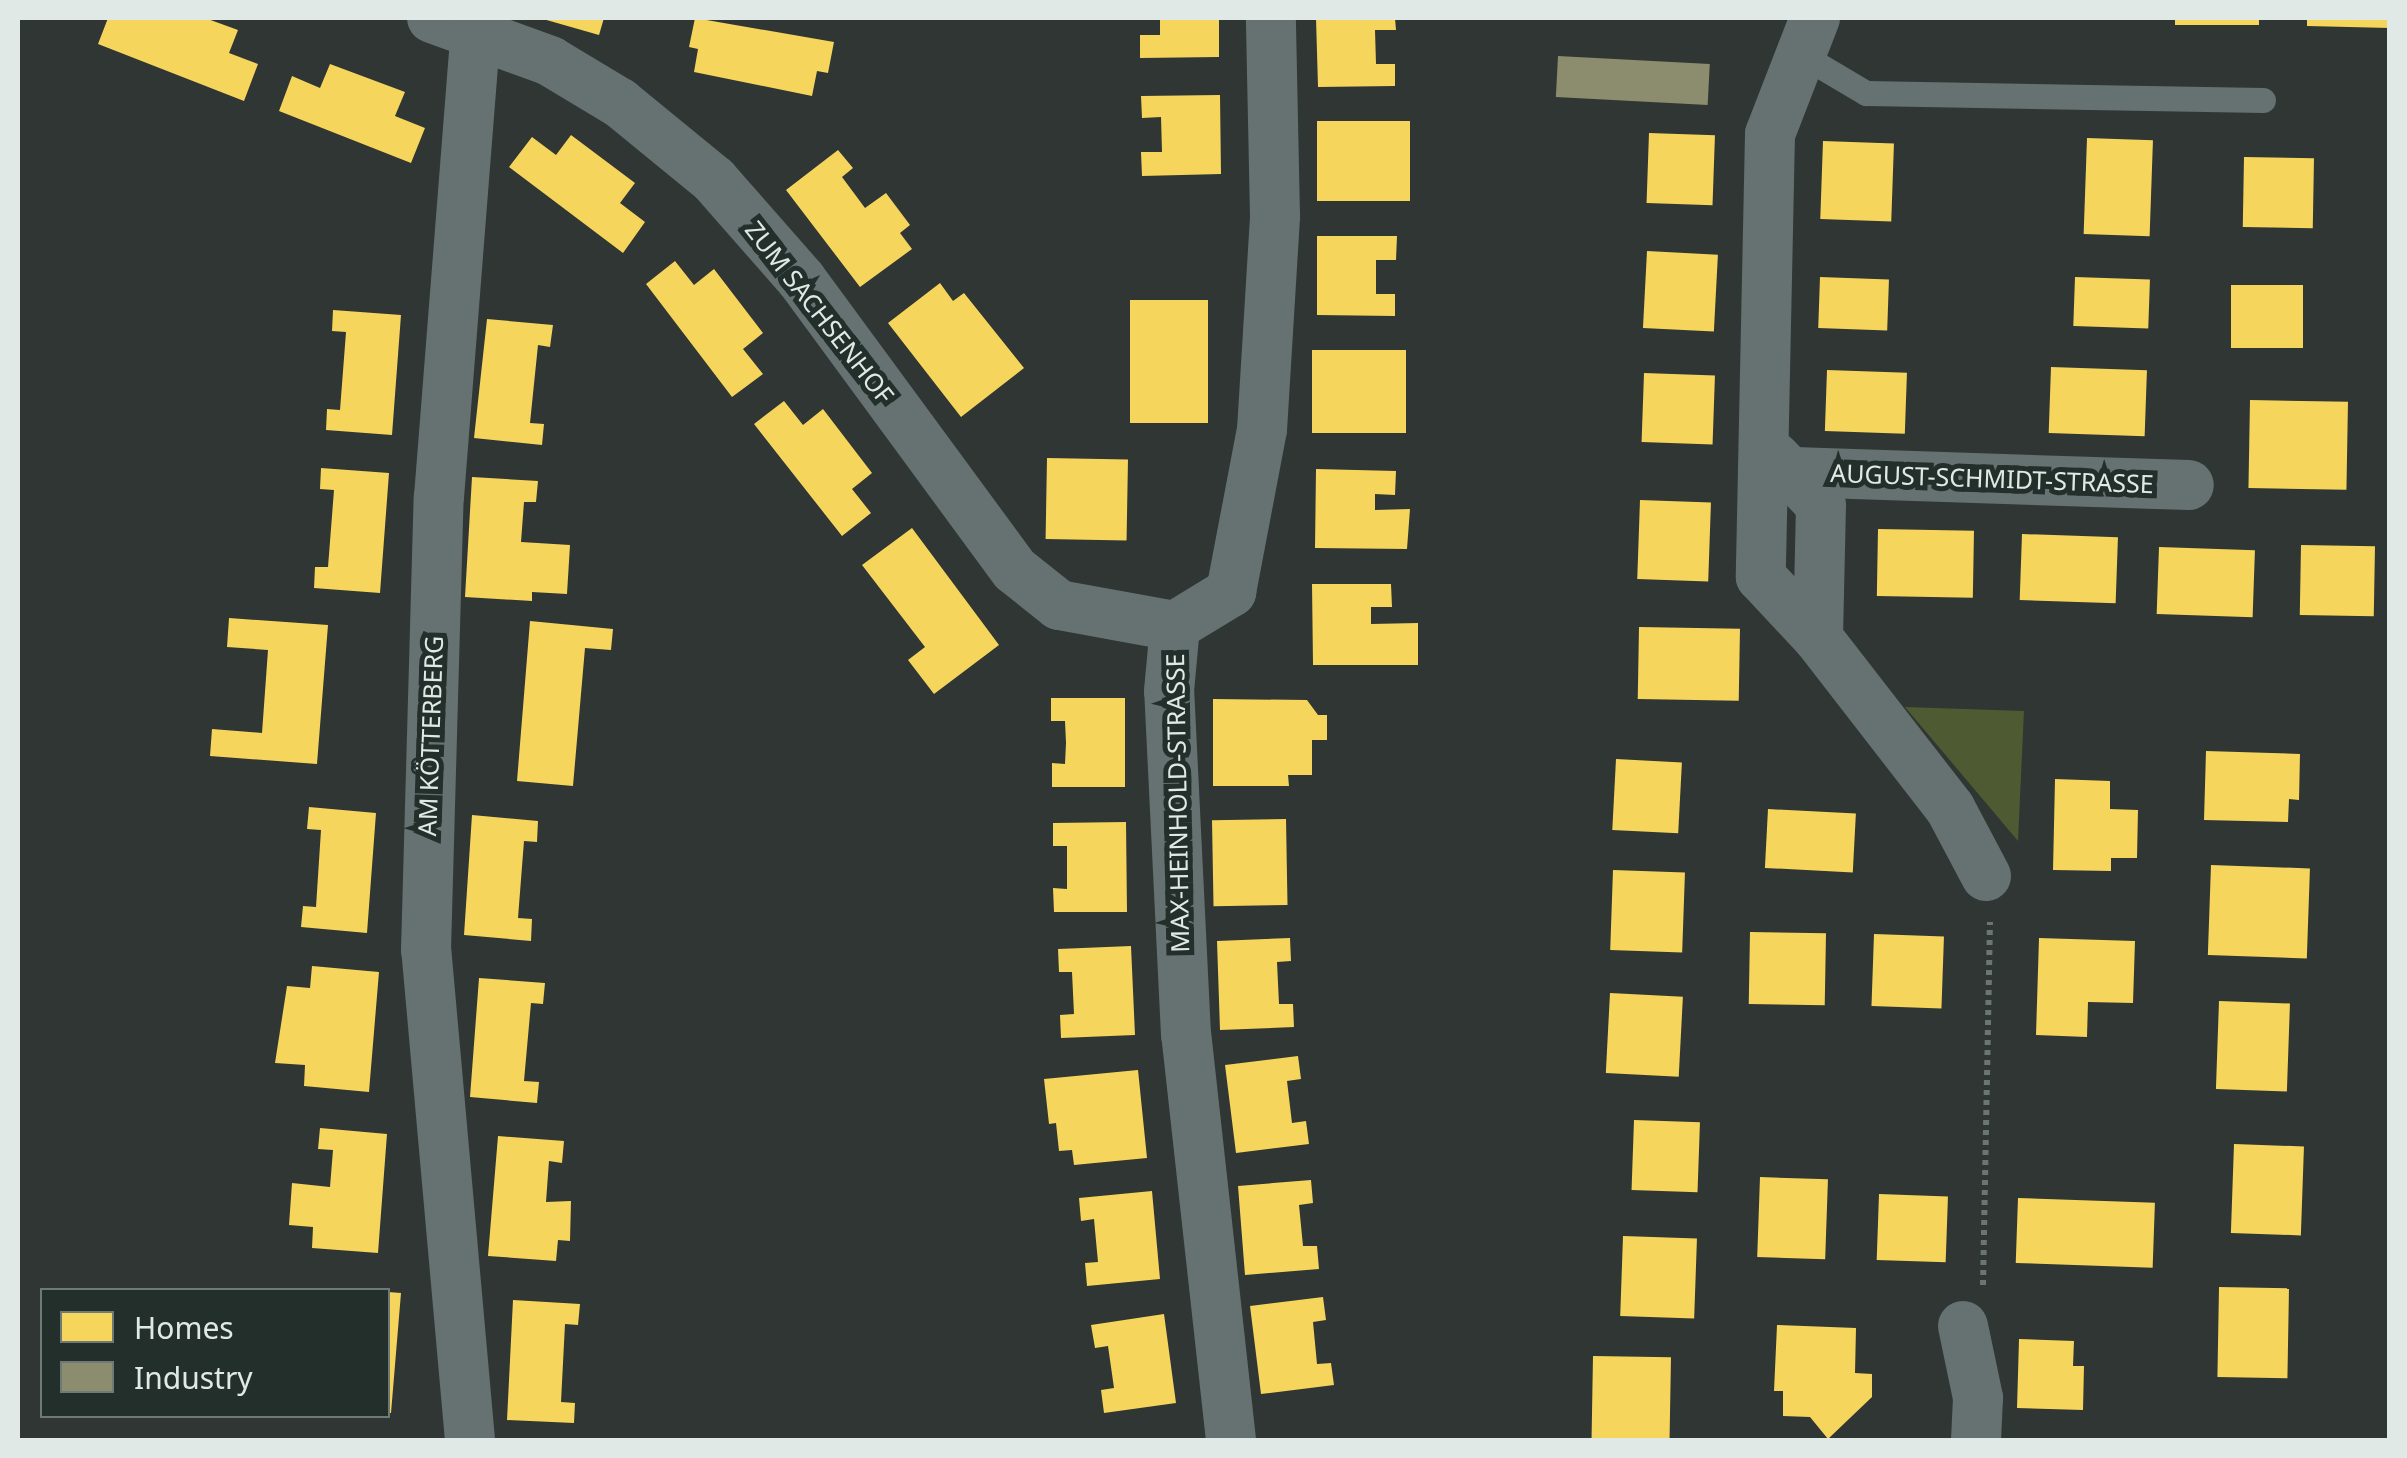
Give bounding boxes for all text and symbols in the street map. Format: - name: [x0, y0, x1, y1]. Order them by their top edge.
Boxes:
- street label: ZUM SACHSENHOF: [740, 215, 900, 409]
- street label: AUGUST-SCHMIDT-STRASSE: [1830, 457, 2154, 499]
- street label: AM KÖTTERBERG: [412, 635, 448, 837]
- street label: MAX-HEINHOLD-STRASSE: [1159, 653, 1195, 953]
- legend: [40, 1288, 390, 1418]
- text: Homes: [134, 1307, 234, 1348]
- text: Industry: [134, 1357, 253, 1398]

